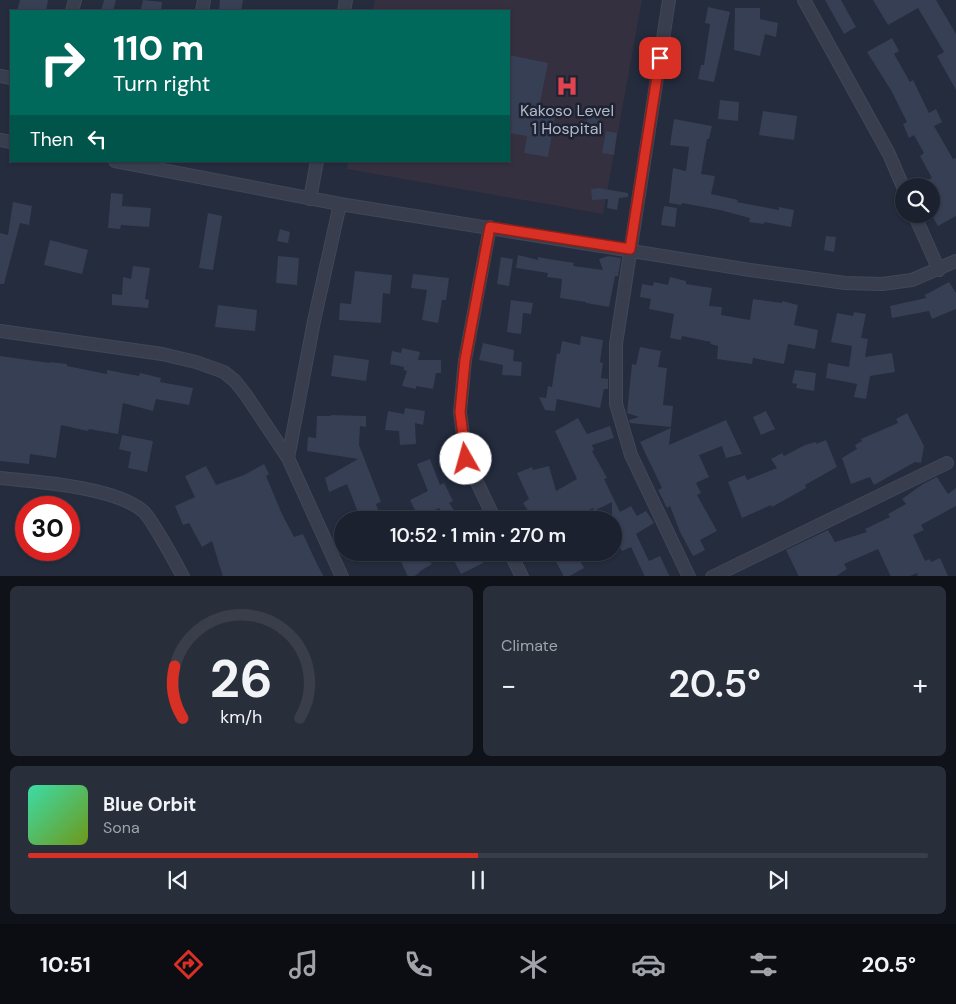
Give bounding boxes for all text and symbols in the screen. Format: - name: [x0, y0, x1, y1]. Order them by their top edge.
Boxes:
- text: 110 m: [113, 25, 204, 71]
- icon: right: [30, 30, 95, 95]
- pin: [639, 37, 681, 79]
- icon: arrive: [646, 44, 674, 72]
- text: Turn right: [113, 69, 210, 98]
- hospital icon: Kakoso Level 1 Hospital: [554, 73, 580, 99]
- place label: Kakoso Level 1 Hospital: [520, 100, 614, 139]
- icon: left: [83, 125, 111, 153]
- text: Then: [30, 127, 73, 152]
- map controls: [895, 178, 940, 223]
- button: search: [895, 178, 940, 223]
- position arrow: [439, 432, 491, 484]
- speed limit sign: 30: [15, 496, 80, 561]
- text: 10:52 · 1 min · 270 m: [390, 523, 566, 548]
- text: Climate: [501, 635, 558, 656]
- text: 26: [210, 645, 273, 713]
- text: 20.5°: [668, 659, 761, 709]
- text: −: [501, 667, 516, 704]
- text: +: [913, 667, 928, 704]
- text: km/h: [220, 705, 263, 729]
- text: Blue Orbit: [103, 792, 196, 817]
- text: Sona: [103, 817, 140, 838]
- icon: previous: [164, 866, 192, 894]
- icon: pause: [464, 866, 492, 894]
- icon: next: [764, 866, 792, 894]
- icon: directions: [171, 947, 206, 982]
- icon: music: [286, 947, 321, 982]
- icon: phone: [401, 947, 436, 982]
- icon: climate: [516, 947, 551, 982]
- icon: car: [631, 947, 666, 982]
- icon: filters: [746, 947, 781, 982]
- text: 10:51: [40, 950, 91, 979]
- text: 20.5°: [861, 950, 916, 979]

